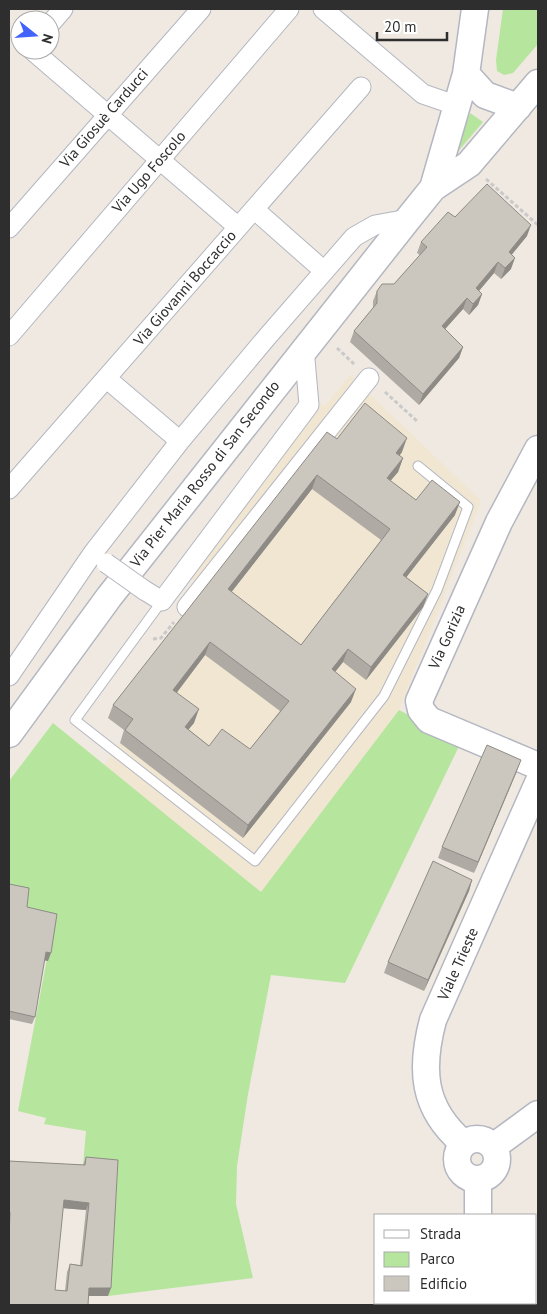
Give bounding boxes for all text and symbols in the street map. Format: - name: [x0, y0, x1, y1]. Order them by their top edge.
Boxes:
- north arrow: [10, 10, 60, 60]
- scale bar: [377, 10, 447, 42]
- text: 20 m: [384, 17, 417, 36]
- text: N: [37, 32, 57, 46]
- street label: Via Giosuè Carducci: [55, 64, 152, 172]
- street label: Via Ugo Foscolo: [107, 127, 190, 217]
- street label: Via Giovanni Boccaccio: [129, 226, 240, 350]
- street label: Via Pier Maria Rosso di San Secondo: [125, 377, 283, 572]
- street label: Via Gorizia: [424, 602, 469, 673]
- street label: Viale Trieste: [433, 924, 482, 1004]
- legend: [374, 1214, 537, 1304]
- text: Strada: [420, 1224, 461, 1243]
- text: Parco: [420, 1249, 455, 1268]
- text: Edificio: [420, 1274, 467, 1293]

